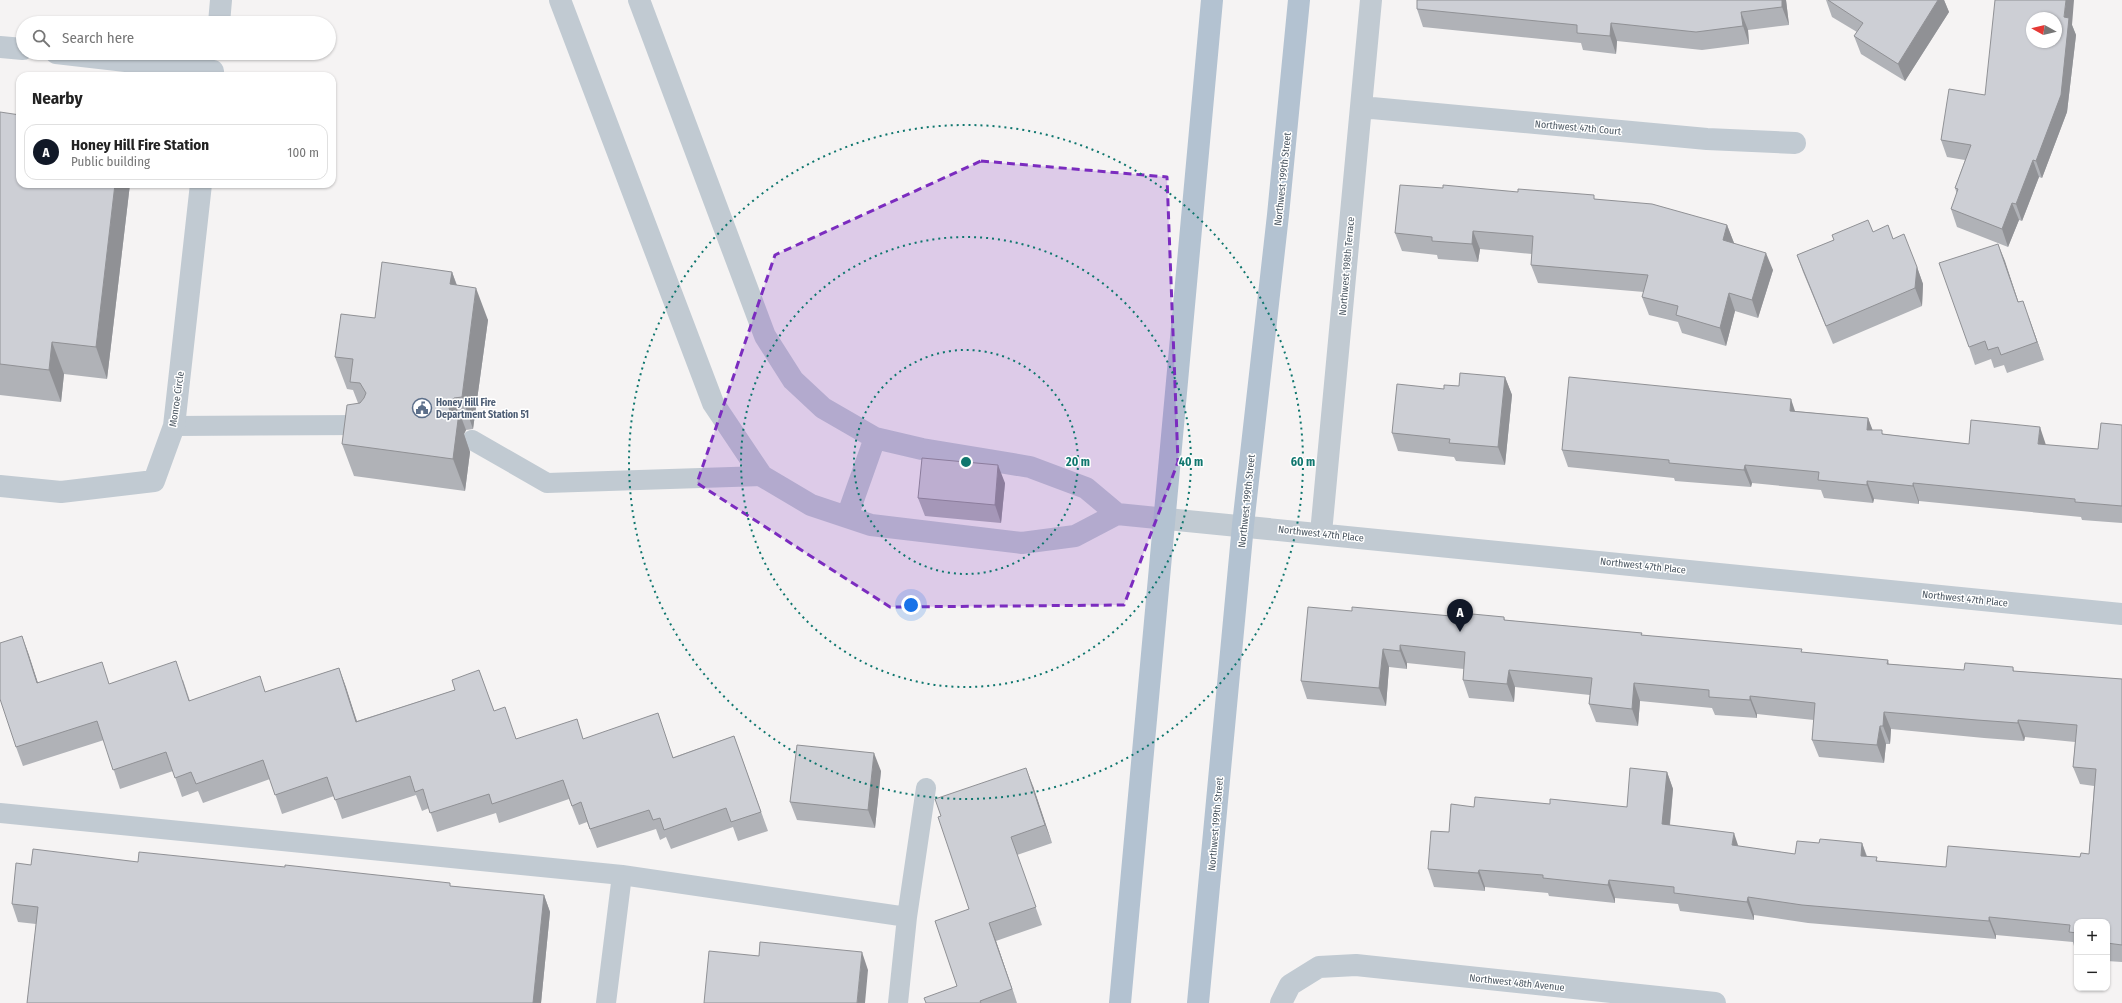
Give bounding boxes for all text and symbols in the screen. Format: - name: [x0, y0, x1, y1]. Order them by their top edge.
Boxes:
- north arrow: [2026, 12, 2062, 48]
- search box: [16, 16, 336, 60]
- icon: search: [30, 27, 52, 49]
- text: Search here: [62, 29, 134, 47]
- text: Nearby: [32, 88, 83, 109]
- street label: Northwest 47th Court: [1534, 118, 1622, 138]
- street label: Northwest 199th Street: [1272, 131, 1294, 226]
- text: Honey Hill Fire Station: [71, 136, 209, 154]
- text: A: [42, 145, 50, 160]
- text: 100 m: [287, 145, 319, 160]
- text: Public building: [71, 154, 150, 169]
- street label: Northwest 198th Terrace: [1337, 216, 1357, 316]
- street label: Monroe Circle: [167, 371, 187, 428]
- public building icon: Honey Hill Fire Department Station 51: [411, 397, 433, 419]
- place label: Honey Hill Fire Department Station 51: [436, 397, 529, 421]
- street label: Northwest 199th Street: [1236, 453, 1258, 548]
- centre of rings: [959, 455, 973, 469]
- text: 20 m: [1065, 455, 1090, 469]
- text: 40 m: [1179, 455, 1203, 469]
- text: 60 m: [1291, 455, 1315, 469]
- street label: Northwest 47th Place: [1278, 524, 1364, 544]
- street label: Northwest 47th Place: [1600, 556, 1686, 576]
- street label: Northwest 47th Place: [1922, 589, 2008, 609]
- your location: [901, 595, 921, 615]
- pin: A: [1447, 599, 1473, 632]
- street label: Northwest 199th Street: [1206, 776, 1226, 871]
- map controls: [2074, 919, 2110, 991]
- button: +: [2074, 919, 2110, 955]
- button: −: [2074, 955, 2110, 991]
- street label: Northwest 48th Avenue: [1469, 972, 1565, 994]

